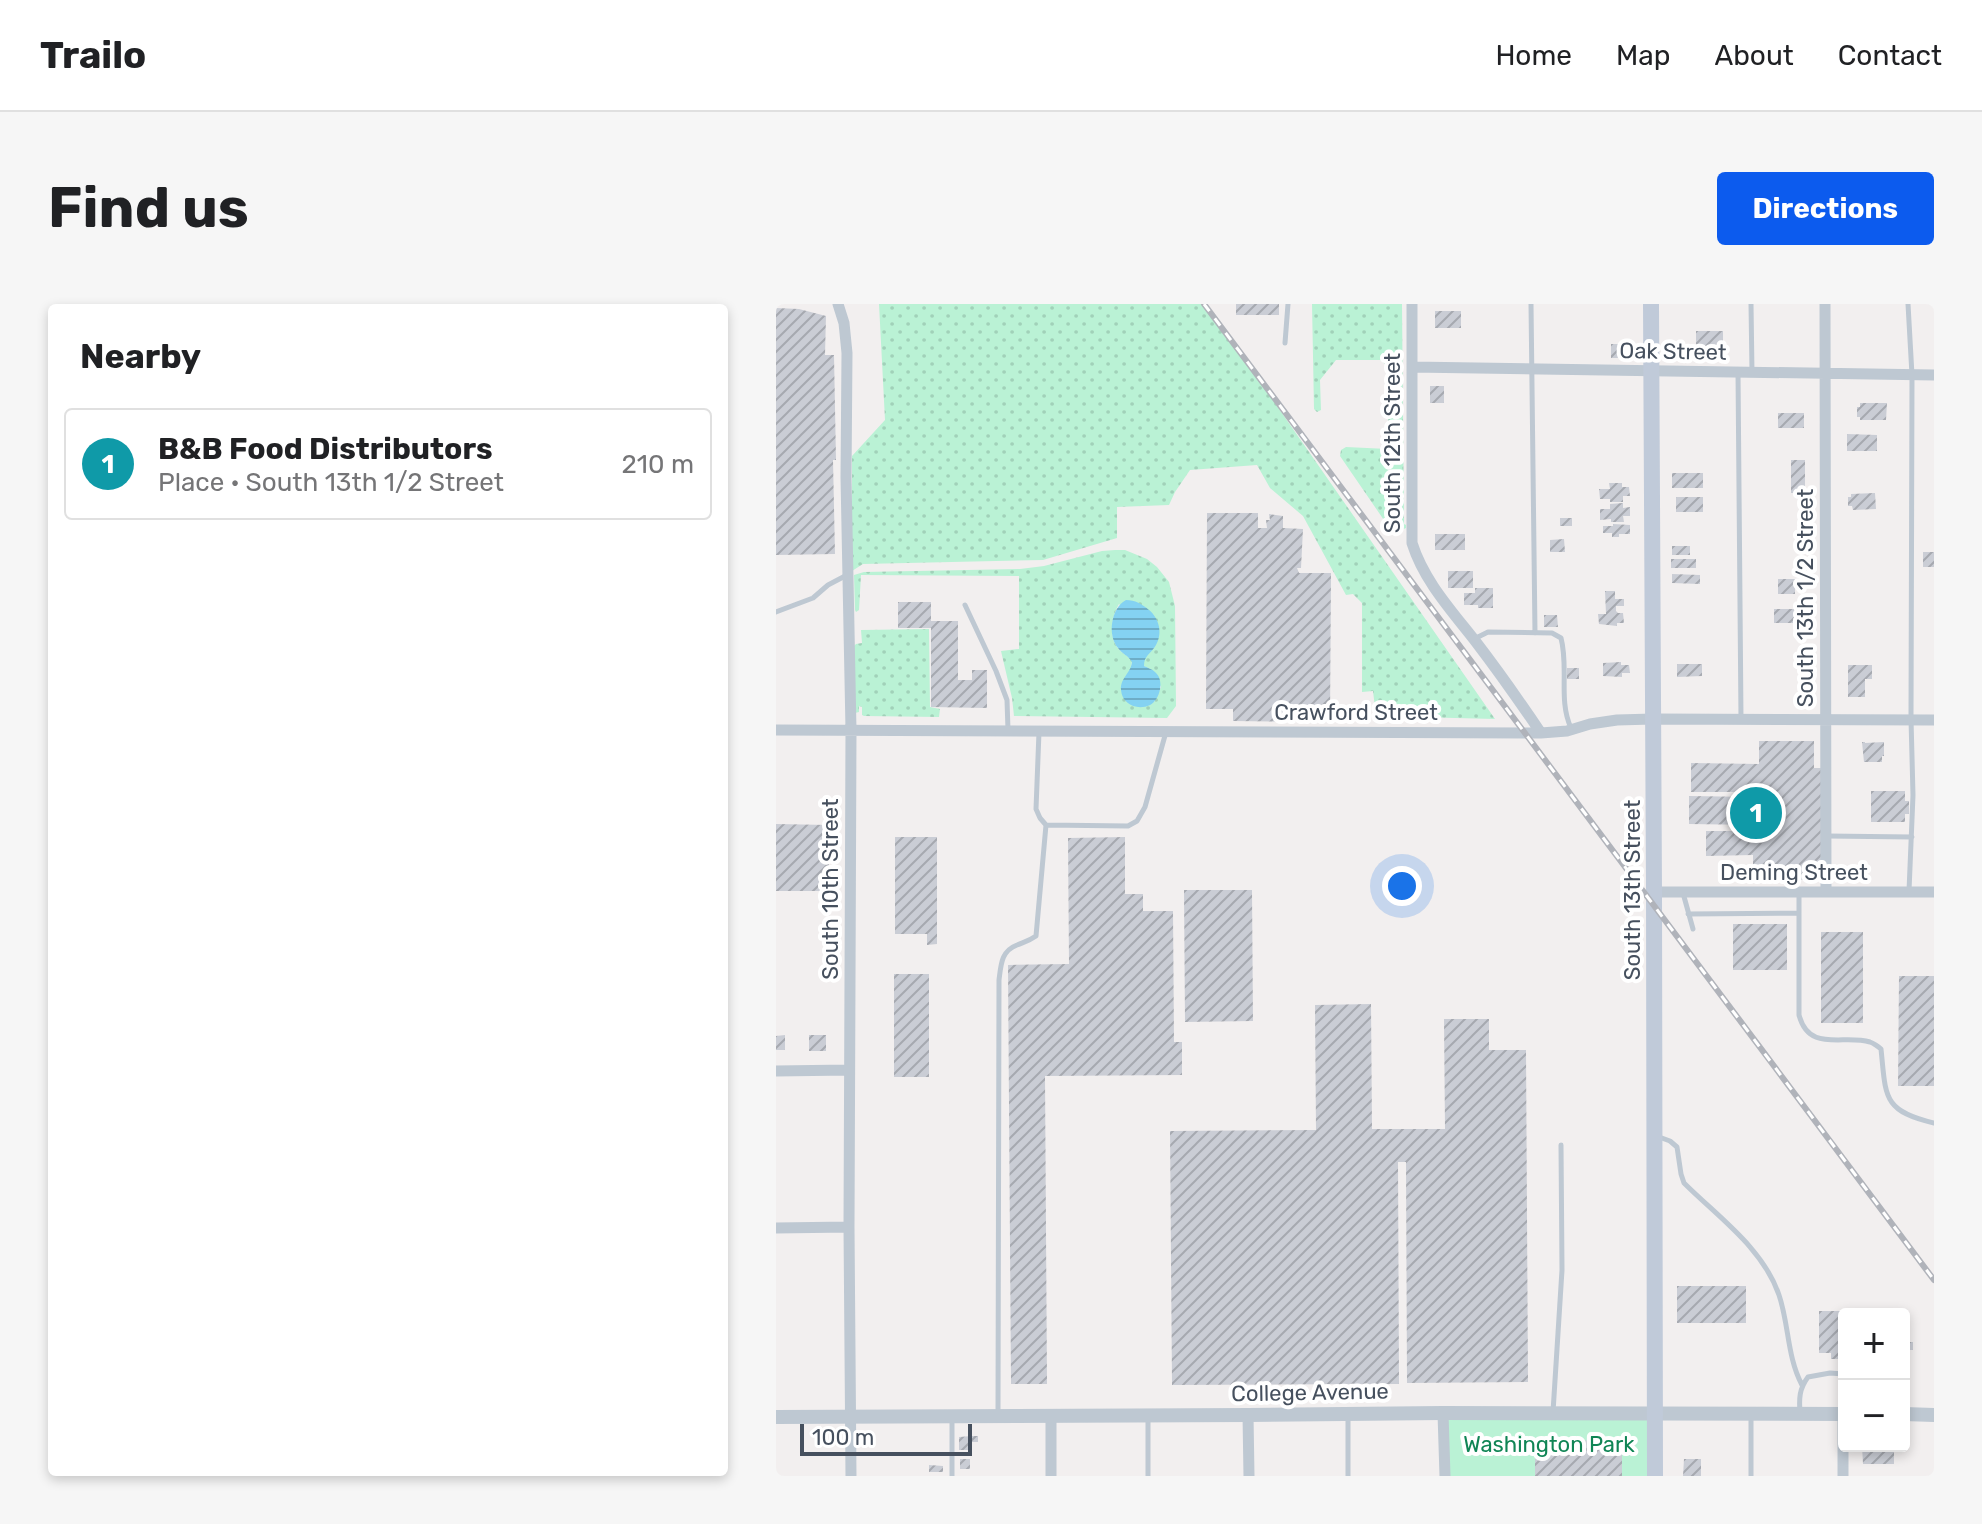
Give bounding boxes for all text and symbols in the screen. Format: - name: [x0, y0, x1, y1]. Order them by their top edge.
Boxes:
- text: Trailo: [40, 32, 146, 78]
- text: Home: [1495, 39, 1572, 72]
- text: Map: [1616, 39, 1670, 72]
- text: About: [1714, 39, 1794, 72]
- text: Contact: [1838, 39, 1942, 72]
- button: Directions: [1717, 172, 1934, 245]
- text: Find us: [48, 175, 249, 241]
- text: Nearby: [80, 336, 201, 377]
- street label: Oak Street: [1619, 337, 1727, 366]
- street label: South 12th Street: [1379, 352, 1406, 533]
- text: B&B Food Distributors: [158, 431, 493, 467]
- text: 1: [102, 449, 114, 480]
- text: 210 m: [622, 449, 694, 480]
- text: Place · South 13th 1/2 Street: [158, 467, 504, 498]
- street label: South 13th 1/2 Street: [1792, 488, 1819, 707]
- street label: Crawford Street: [1274, 699, 1438, 726]
- pin: 1: [1730, 783, 1782, 843]
- street label: South 10th Street: [817, 798, 844, 980]
- street label: South 13th Street: [1619, 799, 1646, 980]
- street label: Deming Street: [1720, 859, 1868, 886]
- your location: [1382, 866, 1422, 906]
- map controls: [1838, 1308, 1910, 1452]
- button: +: [1838, 1308, 1910, 1380]
- street label: College Avenue: [1231, 1378, 1389, 1407]
- button: −: [1838, 1380, 1910, 1452]
- scale bar: [800, 1420, 972, 1456]
- text: 100 m: [812, 1424, 874, 1451]
- park label: Washington Park: [1463, 1431, 1635, 1458]

